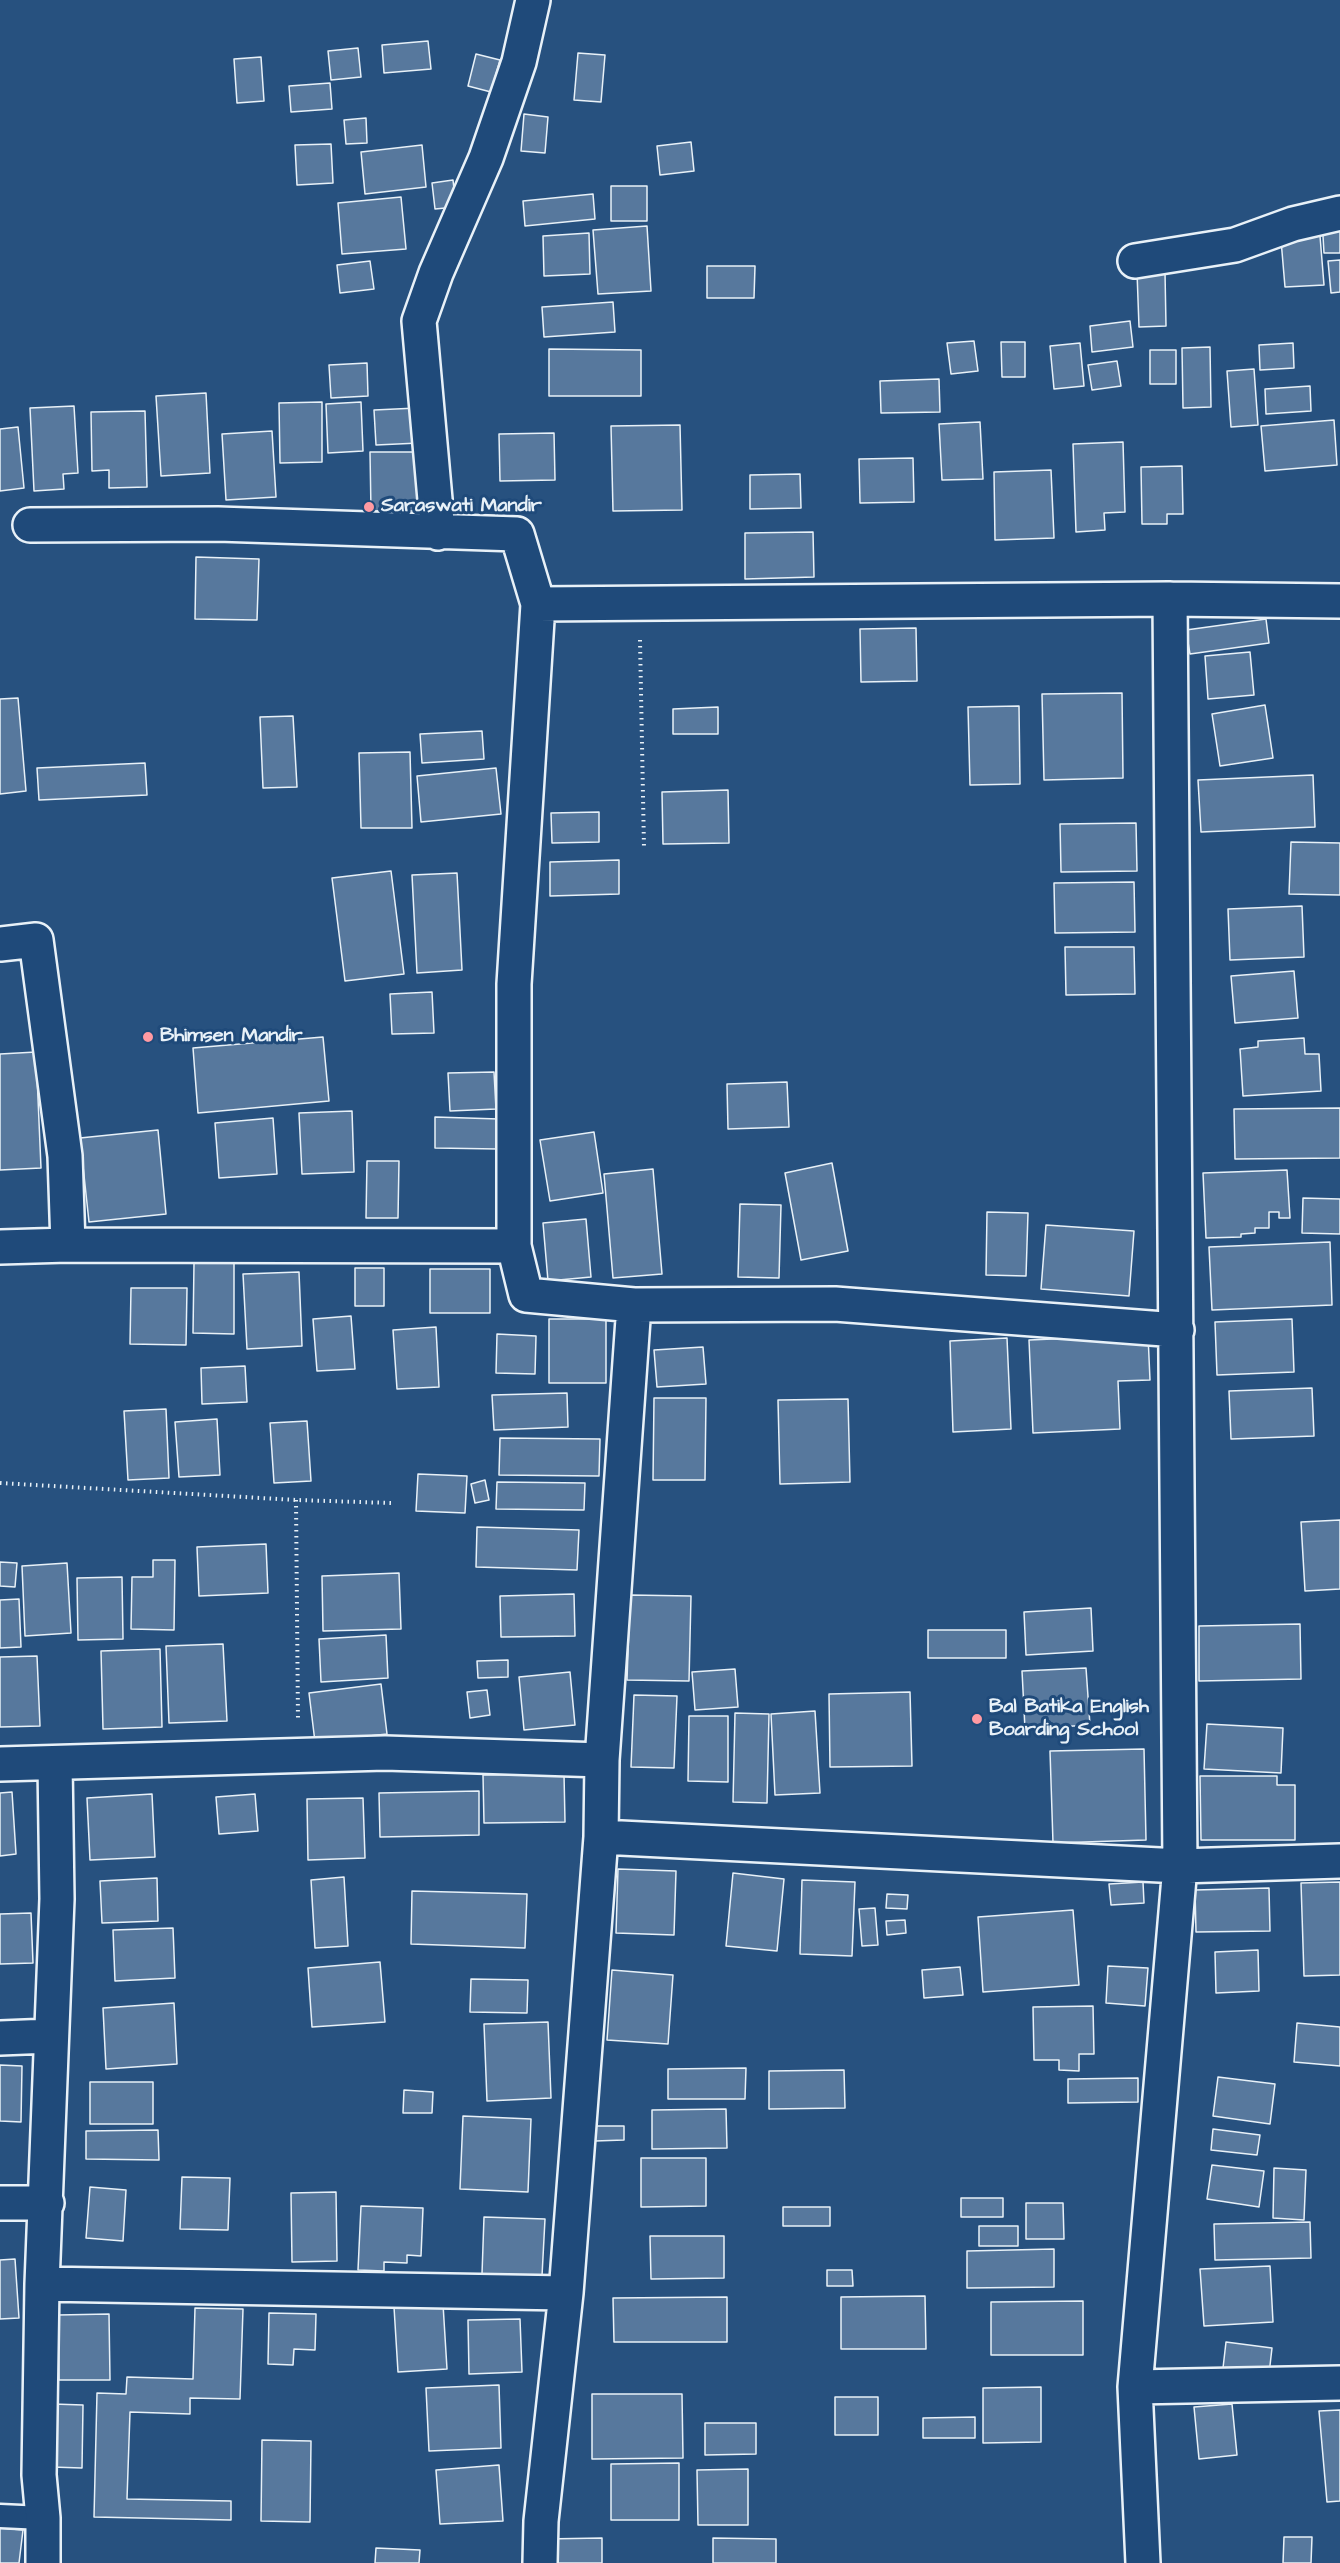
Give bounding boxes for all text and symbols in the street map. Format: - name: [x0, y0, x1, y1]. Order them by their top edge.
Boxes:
- place label: Saraswati Mandir: [381, 495, 542, 519]
- marker: Saraswati Mandir: [362, 500, 376, 514]
- place label: Bhimsen Mandir: [160, 1025, 303, 1049]
- marker: Bhimsen Mandir: [141, 1030, 155, 1044]
- place label: Bal Batika English Boarding School: [989, 1696, 1149, 1743]
- marker: Bal Batika English Boarding School: [970, 1712, 984, 1726]

